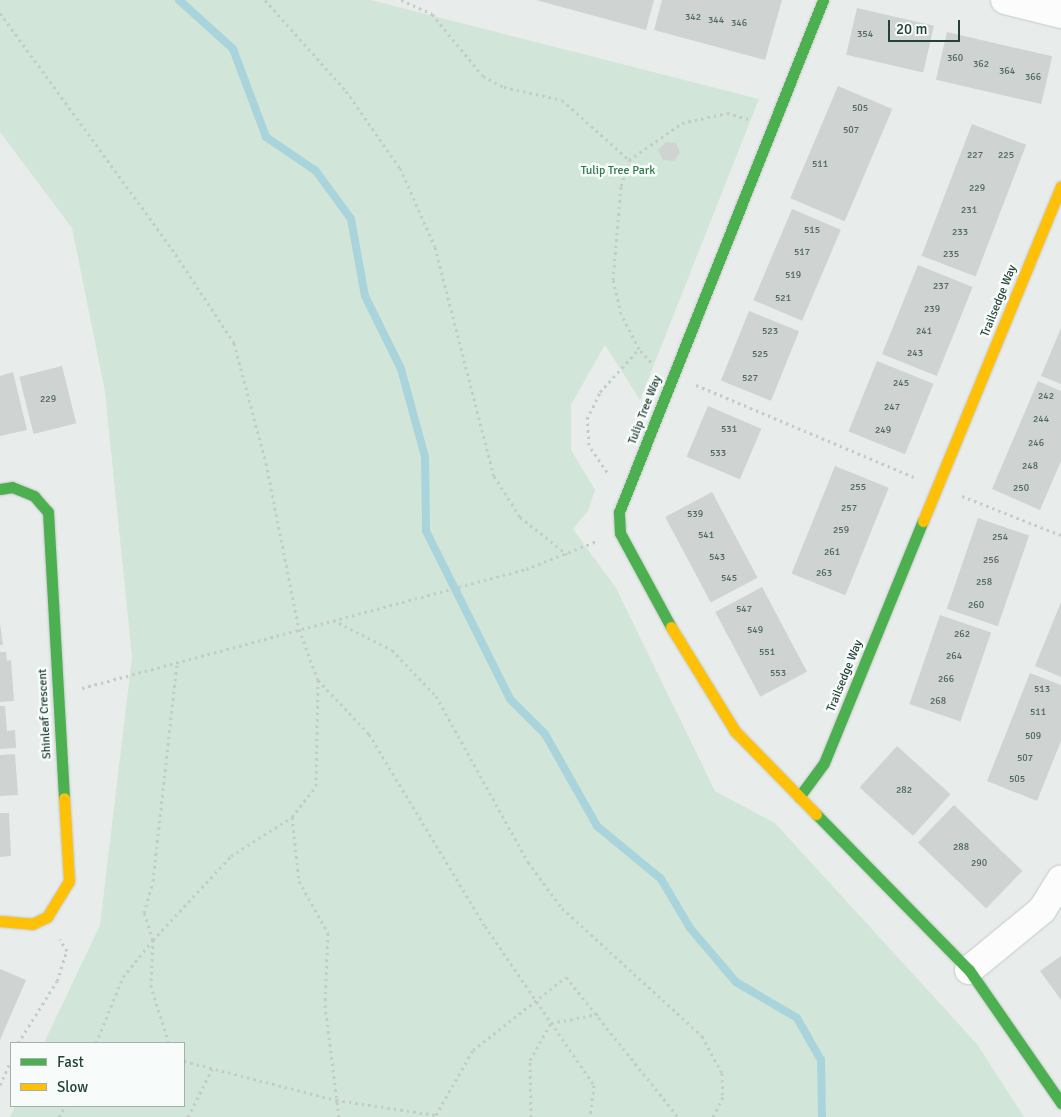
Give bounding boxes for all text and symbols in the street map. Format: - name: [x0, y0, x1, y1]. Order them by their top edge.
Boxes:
- scale bar: [891, 10, 964, 42]
- house number: 342: [685, 12, 701, 24]
- house number: 344: [708, 15, 724, 27]
- house number: 346: [731, 18, 747, 30]
- text: 20 m: [896, 20, 927, 38]
- house number: 354: [857, 29, 873, 41]
- house number: 360: [947, 53, 963, 65]
- house number: 362: [973, 59, 989, 71]
- house number: 364: [999, 66, 1015, 78]
- house number: 366: [1025, 72, 1041, 84]
- house number: 505: [852, 103, 868, 115]
- house number: 507: [843, 125, 859, 137]
- house number: 227: [967, 150, 983, 162]
- house number: 225: [998, 150, 1014, 162]
- house number: 511: [812, 159, 828, 171]
- park label: Tulip Tree Park: [581, 164, 655, 178]
- house number: 229: [969, 183, 985, 195]
- house number: 231: [961, 205, 977, 217]
- house number: 515: [804, 225, 820, 237]
- house number: 233: [952, 227, 968, 239]
- house number: 517: [794, 247, 810, 259]
- house number: 235: [943, 249, 959, 261]
- street label: Trailsedge Way: [978, 263, 1020, 339]
- house number: 519: [785, 270, 801, 282]
- house number: 237: [933, 281, 949, 293]
- house number: 521: [775, 293, 791, 305]
- house number: 239: [924, 304, 940, 316]
- house number: 523: [762, 326, 778, 338]
- house number: 241: [916, 326, 932, 338]
- house number: 243: [907, 348, 923, 360]
- house number: 525: [752, 349, 768, 361]
- house number: 527: [742, 373, 758, 385]
- street label: Tulip Tree Way: [625, 374, 665, 446]
- house number: 245: [893, 378, 909, 390]
- house number: 242: [1038, 391, 1054, 403]
- house number: 229: [40, 394, 56, 406]
- house number: 247: [884, 402, 900, 414]
- house number: 244: [1033, 414, 1049, 426]
- house number: 531: [721, 424, 737, 436]
- house number: 249: [875, 425, 891, 437]
- house number: 246: [1028, 438, 1044, 450]
- house number: 533: [710, 448, 726, 460]
- house number: 248: [1022, 461, 1038, 473]
- house number: 255: [850, 482, 866, 494]
- house number: 250: [1013, 483, 1029, 495]
- house number: 257: [841, 503, 857, 515]
- house number: 539: [687, 509, 703, 521]
- house number: 259: [833, 525, 849, 537]
- house number: 541: [698, 530, 714, 542]
- house number: 254: [992, 532, 1008, 544]
- house number: 261: [824, 547, 840, 559]
- house number: 543: [709, 552, 725, 564]
- house number: 256: [983, 555, 999, 567]
- house number: 263: [816, 568, 832, 580]
- house number: 545: [721, 573, 737, 585]
- house number: 258: [976, 577, 992, 589]
- house number: 260: [968, 600, 984, 612]
- house number: 547: [736, 604, 752, 616]
- house number: 549: [747, 625, 763, 637]
- house number: 262: [954, 629, 970, 641]
- street label: Trailsedge Way: [824, 638, 866, 714]
- house number: 551: [759, 647, 775, 659]
- house number: 264: [946, 651, 962, 663]
- house number: 553: [770, 668, 786, 680]
- street label: Shinleaf Crescent: [35, 669, 55, 759]
- house number: 266: [938, 674, 954, 686]
- house number: 513: [1034, 684, 1050, 696]
- house number: 268: [930, 696, 946, 708]
- house number: 511: [1030, 707, 1046, 719]
- house number: 509: [1025, 731, 1041, 743]
- house number: 507: [1017, 753, 1033, 765]
- house number: 505: [1009, 774, 1025, 786]
- house number: 282: [896, 785, 912, 797]
- house number: 288: [953, 842, 969, 854]
- house number: 290: [971, 858, 987, 870]
- legend: [10, 1042, 185, 1107]
- text: Fast: [57, 1053, 84, 1071]
- text: Slow: [57, 1078, 88, 1096]

